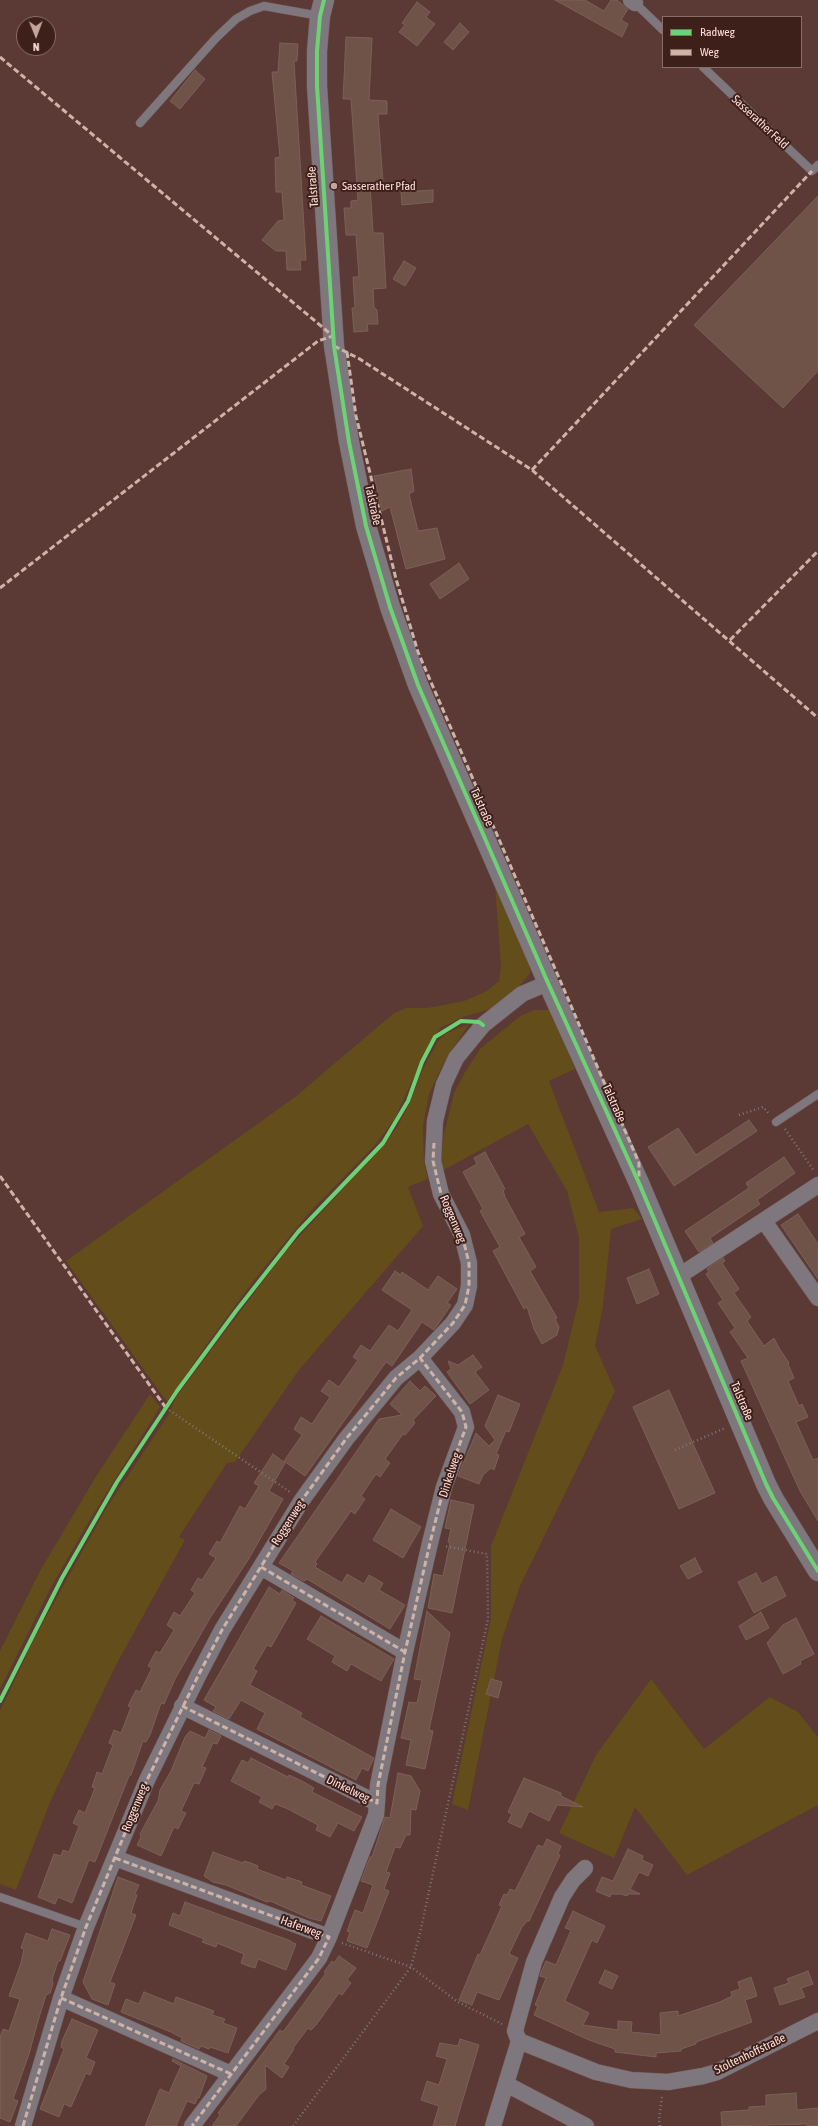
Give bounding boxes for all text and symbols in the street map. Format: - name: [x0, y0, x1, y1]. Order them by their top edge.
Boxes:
- north arrow: [16, 16, 56, 56]
- legend: [662, 16, 802, 68]
- text: Radweg: [700, 25, 735, 39]
- text: N: [33, 41, 40, 53]
- text: Weg: [700, 45, 719, 59]
- street label: Sasserather Feld: [729, 92, 791, 152]
- street label: Talstraße: [304, 166, 322, 208]
- place label: Sasserather Pfad: [342, 179, 416, 193]
- marker: Sasserather Pfad: [329, 181, 339, 191]
- street label: Talstraße: [362, 484, 384, 526]
- street label: Talstraße: [467, 785, 497, 829]
- street label: Talstraße: [599, 1081, 629, 1125]
- street label: Roggenweg: [437, 1193, 469, 1245]
- street label: Talstraße: [727, 1379, 757, 1423]
- street label: Dinkelweg: [436, 1451, 464, 1499]
- street label: Roggenweg: [269, 1498, 307, 1548]
- street label: Dinkelweg: [324, 1772, 372, 1806]
- street label: Roggenweg: [119, 1782, 151, 1834]
- street label: Haferweg: [279, 1913, 323, 1941]
- street label: Stoltenhoffstraße: [712, 2031, 788, 2077]

